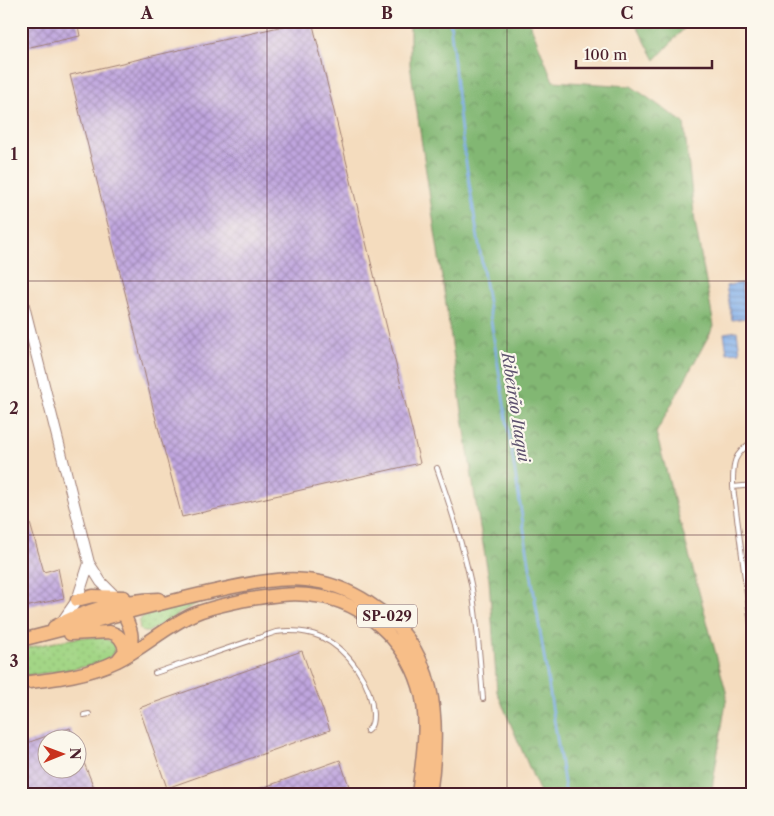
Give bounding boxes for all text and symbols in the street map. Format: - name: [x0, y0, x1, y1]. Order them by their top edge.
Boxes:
- text: A: [140, 3, 154, 23]
- text: B: [381, 3, 393, 23]
- text: C: [621, 3, 633, 23]
- scale bar: [576, 38, 713, 70]
- text: 100 m: [584, 45, 627, 64]
- text: 1: [10, 144, 18, 164]
- water label: Ribeirão Itaqui: [497, 349, 535, 464]
- text: 2: [9, 398, 19, 418]
- road number: SP-029: [357, 604, 417, 628]
- text: 3: [9, 651, 19, 671]
- north arrow: [38, 728, 88, 778]
- text: N: [66, 748, 84, 760]

